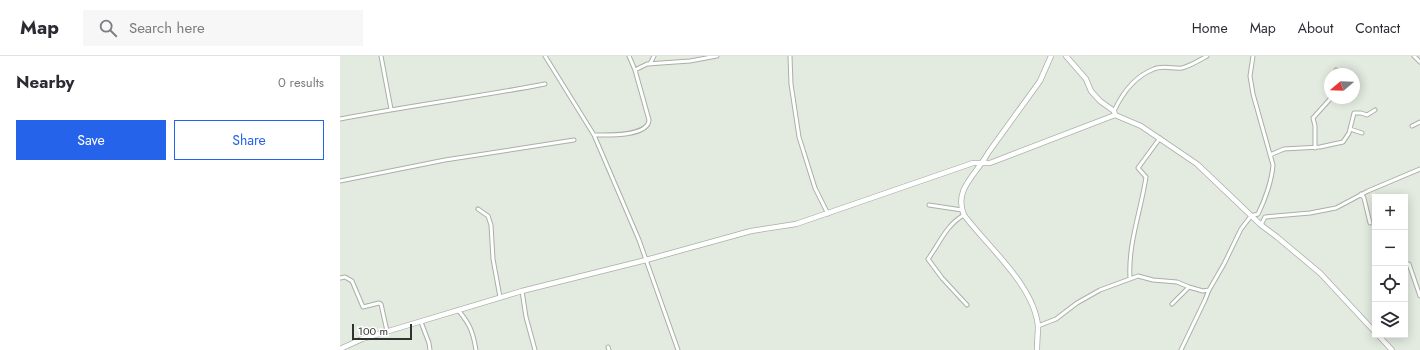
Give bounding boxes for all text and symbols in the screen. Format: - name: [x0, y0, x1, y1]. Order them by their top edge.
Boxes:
- search box: [83, 10, 363, 46]
- text: Map: [20, 14, 59, 41]
- icon: search: [97, 17, 119, 39]
- text: Search here: [129, 17, 205, 39]
- text: Home: [1192, 18, 1228, 38]
- text: Map: [1250, 18, 1276, 38]
- text: About: [1298, 18, 1333, 38]
- text: Contact: [1355, 18, 1400, 38]
- north arrow: [1324, 68, 1360, 104]
- text: Nearby: [16, 70, 74, 94]
- text: 0 results: [278, 73, 324, 92]
- button: Save: [16, 120, 166, 160]
- button: Share: [174, 120, 324, 160]
- map controls: [1372, 194, 1408, 338]
- button: +: [1372, 194, 1408, 230]
- button: −: [1372, 230, 1408, 266]
- button: locate: [1372, 266, 1408, 302]
- button: layers: [1372, 302, 1408, 338]
- scale bar: [352, 322, 412, 341]
- text: 100 m: [358, 323, 388, 339]

